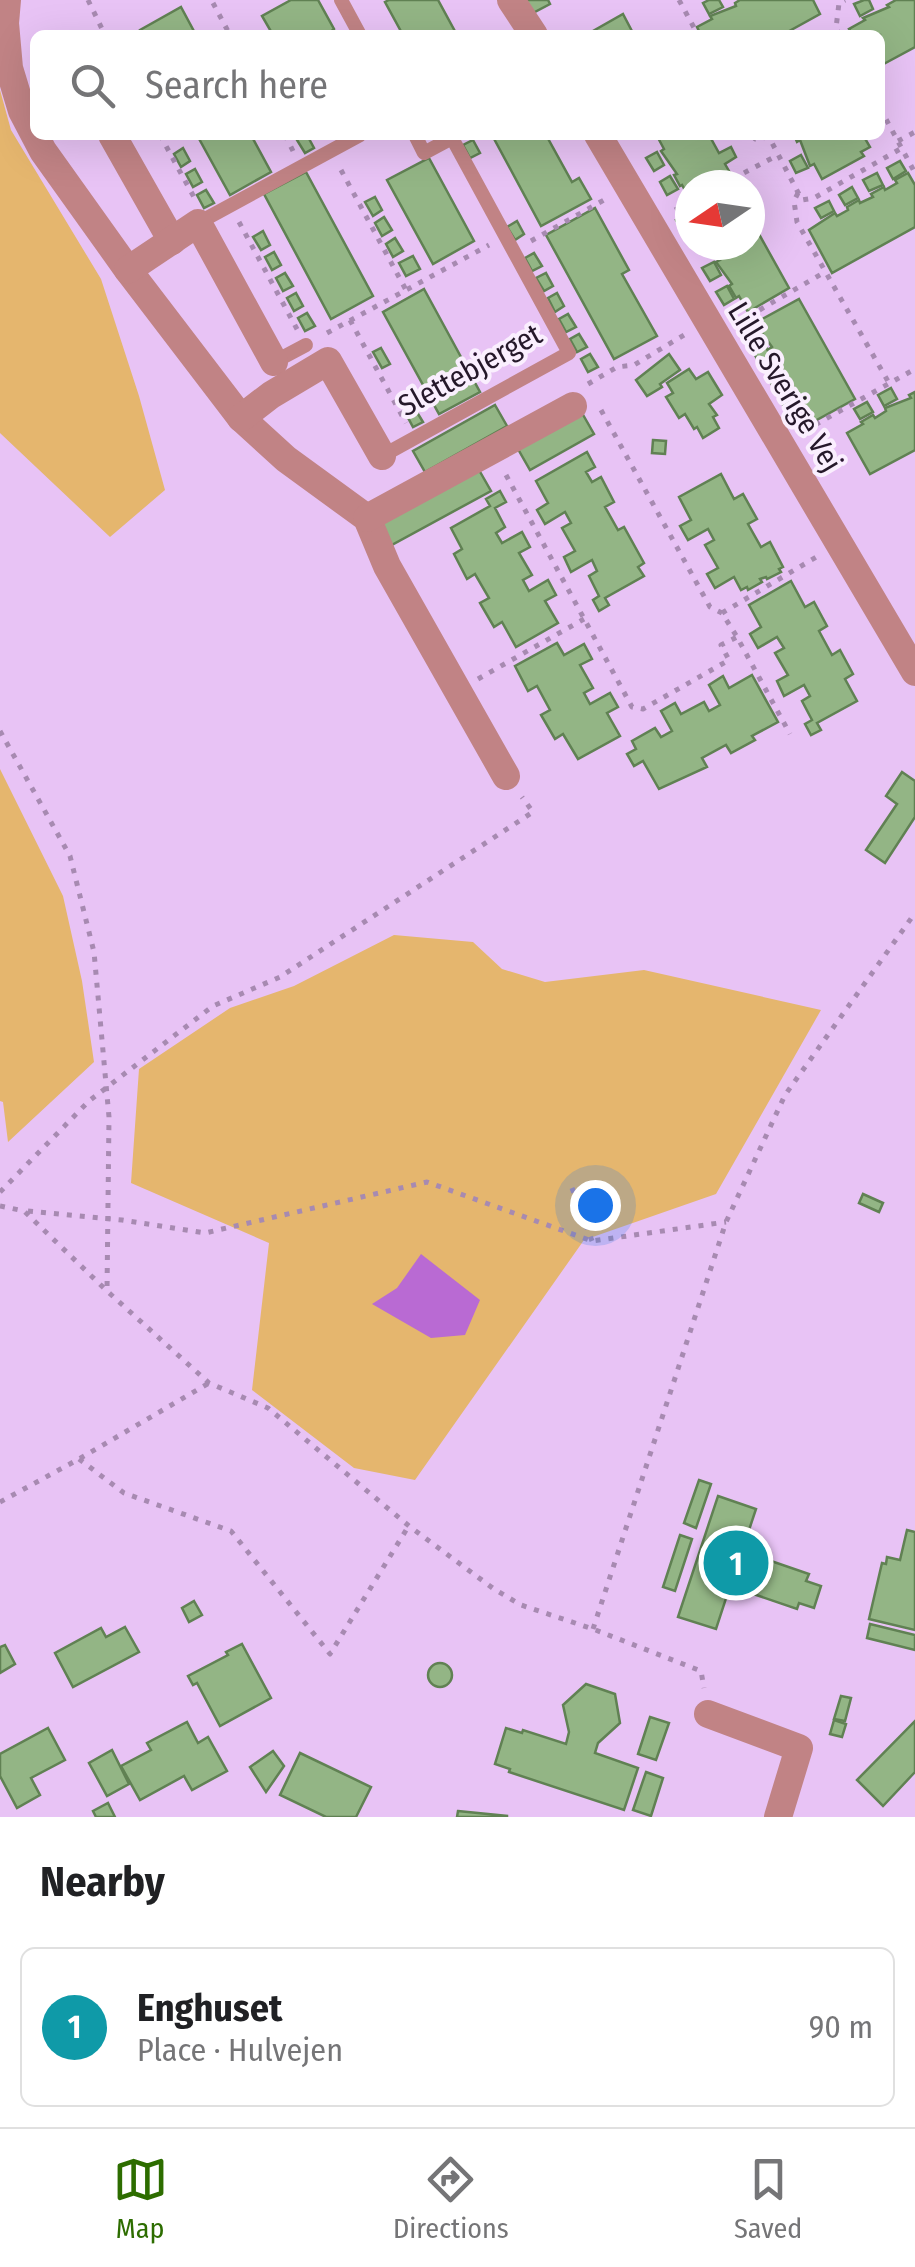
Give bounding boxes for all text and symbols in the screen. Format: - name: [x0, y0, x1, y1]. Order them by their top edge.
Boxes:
- search box: [30, 30, 885, 140]
- icon: search: [65, 58, 120, 113]
- text: Search here: [145, 62, 328, 108]
- north arrow: [675, 170, 765, 260]
- street label: Lille Sverige Vej: [720, 296, 850, 478]
- street label: Slettebjerget: [392, 316, 548, 424]
- your location: [570, 1180, 621, 1231]
- pin: 1: [704, 1526, 768, 1600]
- text: Nearby: [40, 1857, 165, 1907]
- text: Enghuset: [137, 1985, 282, 2031]
- text: 1: [68, 2008, 81, 2046]
- text: 90 m: [809, 2008, 873, 2046]
- text: Place · Hulvejen: [137, 2031, 343, 2069]
- tab: Map: [113, 2152, 168, 2245]
- tab: Directions: [393, 2152, 509, 2245]
- tab: Saved: [734, 2152, 802, 2245]

